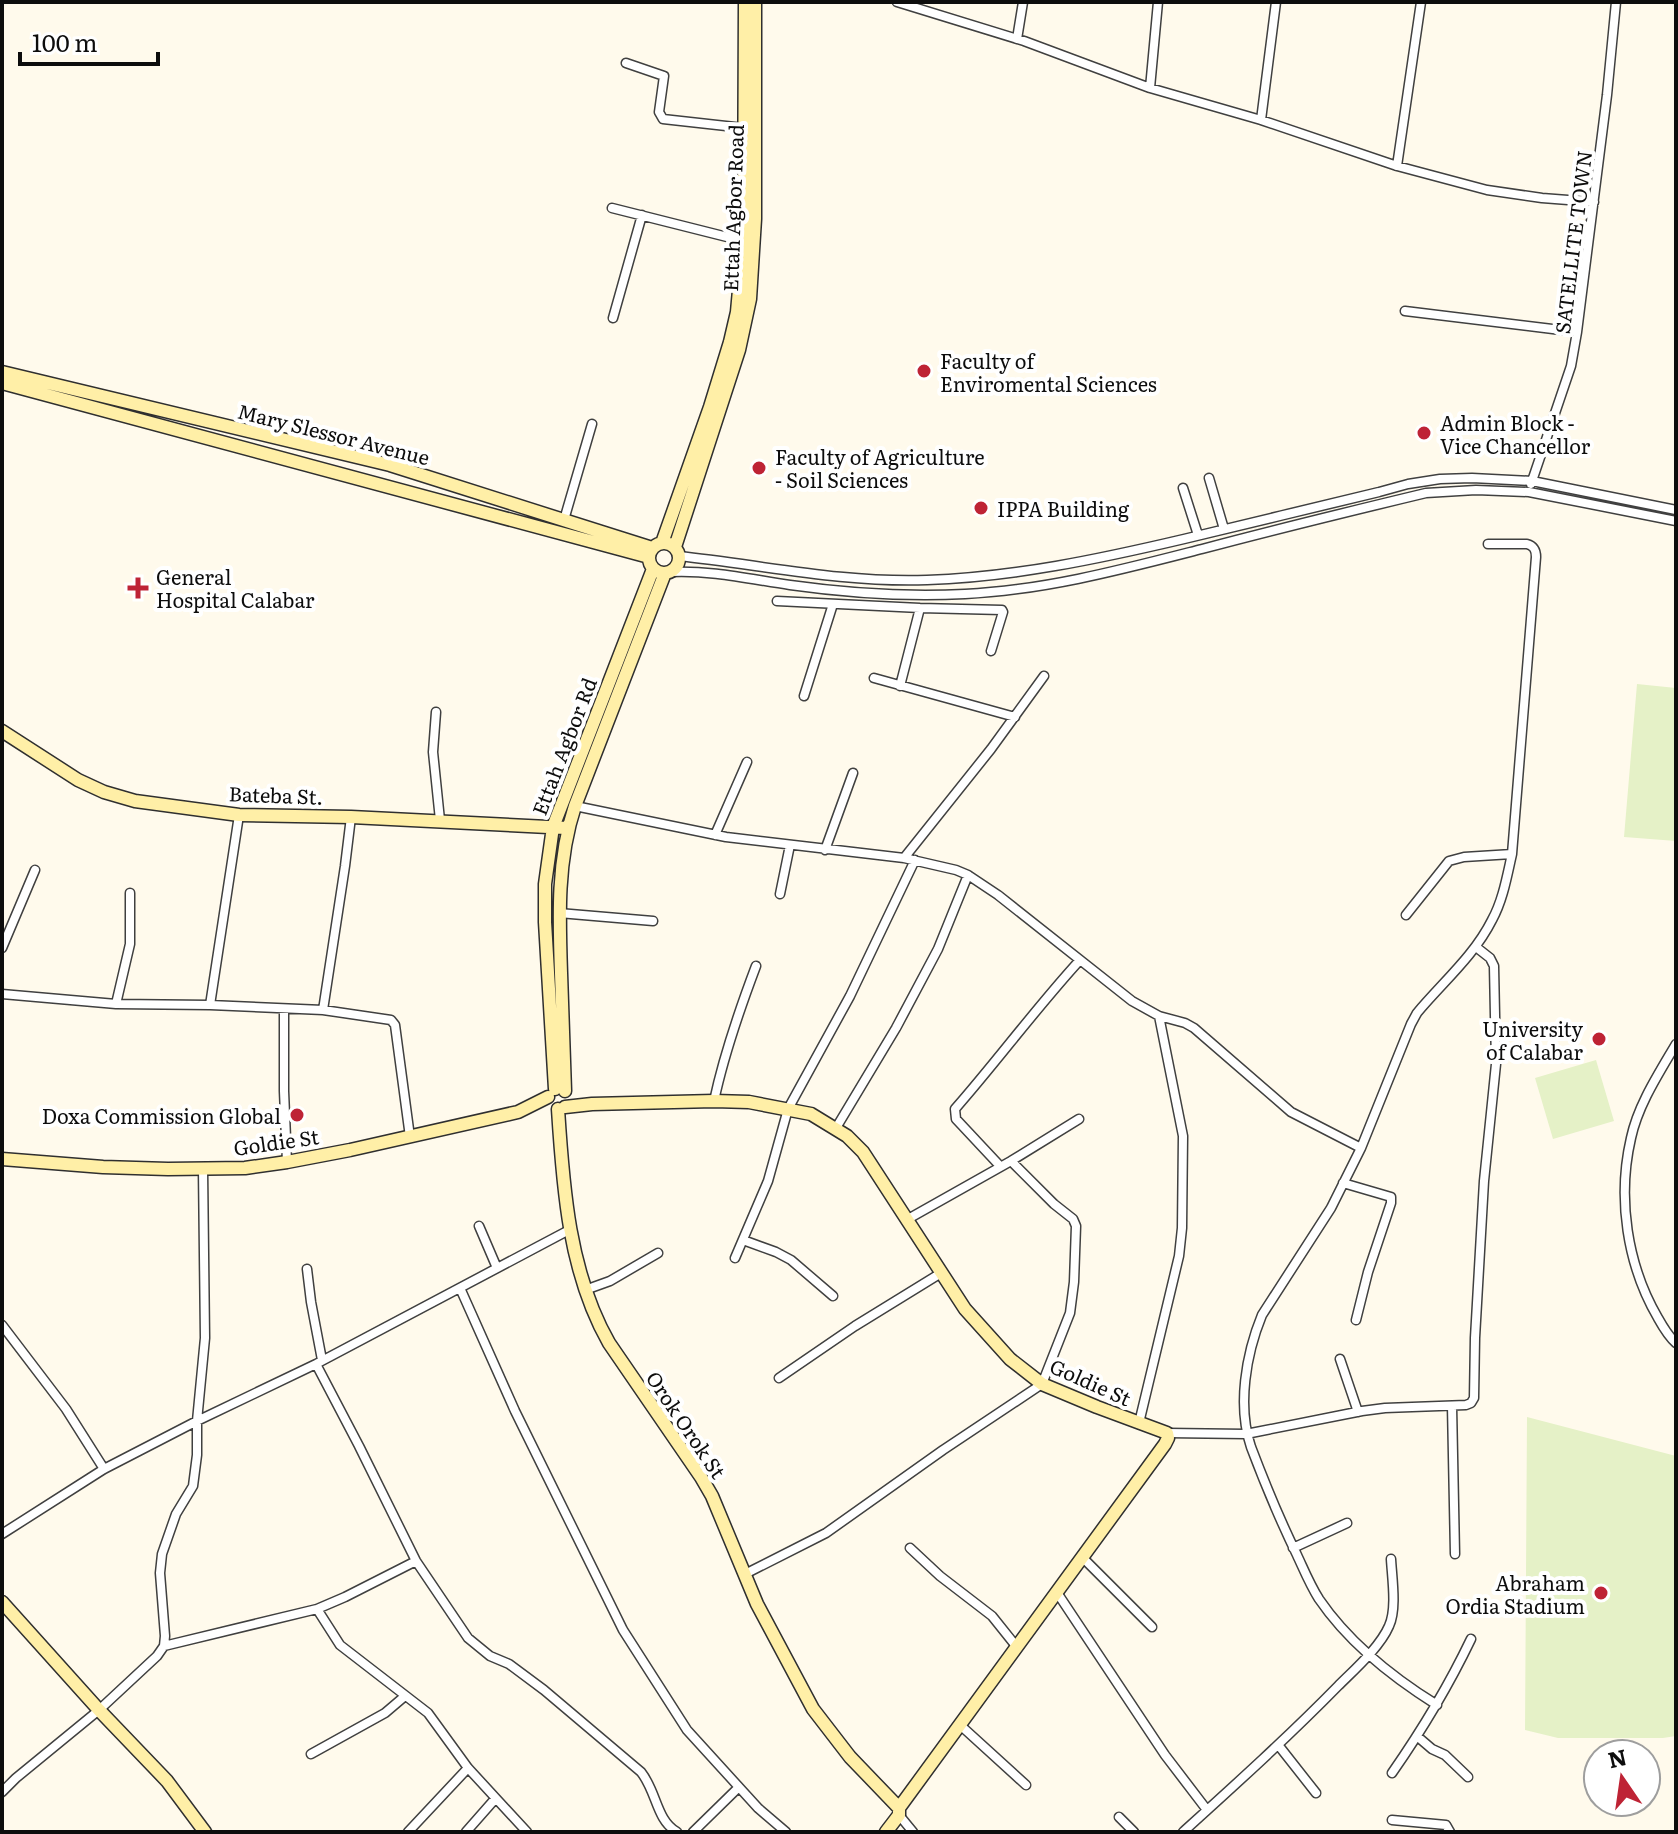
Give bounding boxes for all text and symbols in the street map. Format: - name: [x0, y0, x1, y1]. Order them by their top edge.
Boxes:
- scale bar: [20, 16, 158, 66]
- text: 100 m: [32, 24, 98, 59]
- street label: Ettah Agbor Road: [714, 124, 750, 292]
- street label: SATELLITE TOWN: [1546, 148, 1598, 336]
- place label: Faculty of Enviromental Sciences: [940, 345, 1157, 398]
- marker: Faculty of Enviromental Sciences: [915, 362, 933, 380]
- street label: Mary Slessor Avenue: [235, 395, 433, 471]
- place label: Admin Block - Vice Chancellor: [1440, 407, 1591, 460]
- marker: Admin Block - Vice Chancellor: [1415, 424, 1433, 442]
- place label: Faculty of Agriculture - Soil Sciences: [775, 441, 985, 494]
- marker: Faculty of Agriculture - Soil Sciences: [750, 459, 768, 477]
- place label: IPPA Building: [997, 493, 1130, 523]
- marker: IPPA Building: [972, 499, 990, 517]
- place label: General Hospital Calabar: [156, 561, 315, 614]
- marker: General Hospital Calabar: [127, 577, 149, 599]
- street label: Ettah Agbor Rd: [523, 673, 603, 819]
- street label: Bateba St.: [228, 777, 324, 811]
- place label: University of Calabar: [1482, 1013, 1584, 1066]
- marker: University of Calabar: [1590, 1030, 1608, 1048]
- place label: Doxa Commission Global: [42, 1100, 281, 1130]
- marker: Doxa Commission Global: [288, 1106, 306, 1124]
- street label: Goldie St: [231, 1120, 321, 1162]
- street label: Goldie St: [1046, 1350, 1136, 1412]
- street label: Orok Orok St: [640, 1364, 734, 1484]
- place label: Abraham Ordia Stadium: [1446, 1567, 1585, 1620]
- marker: Abraham Ordia Stadium: [1592, 1584, 1610, 1602]
- north arrow: [1582, 1738, 1662, 1818]
- text: N: [1604, 1739, 1630, 1775]

